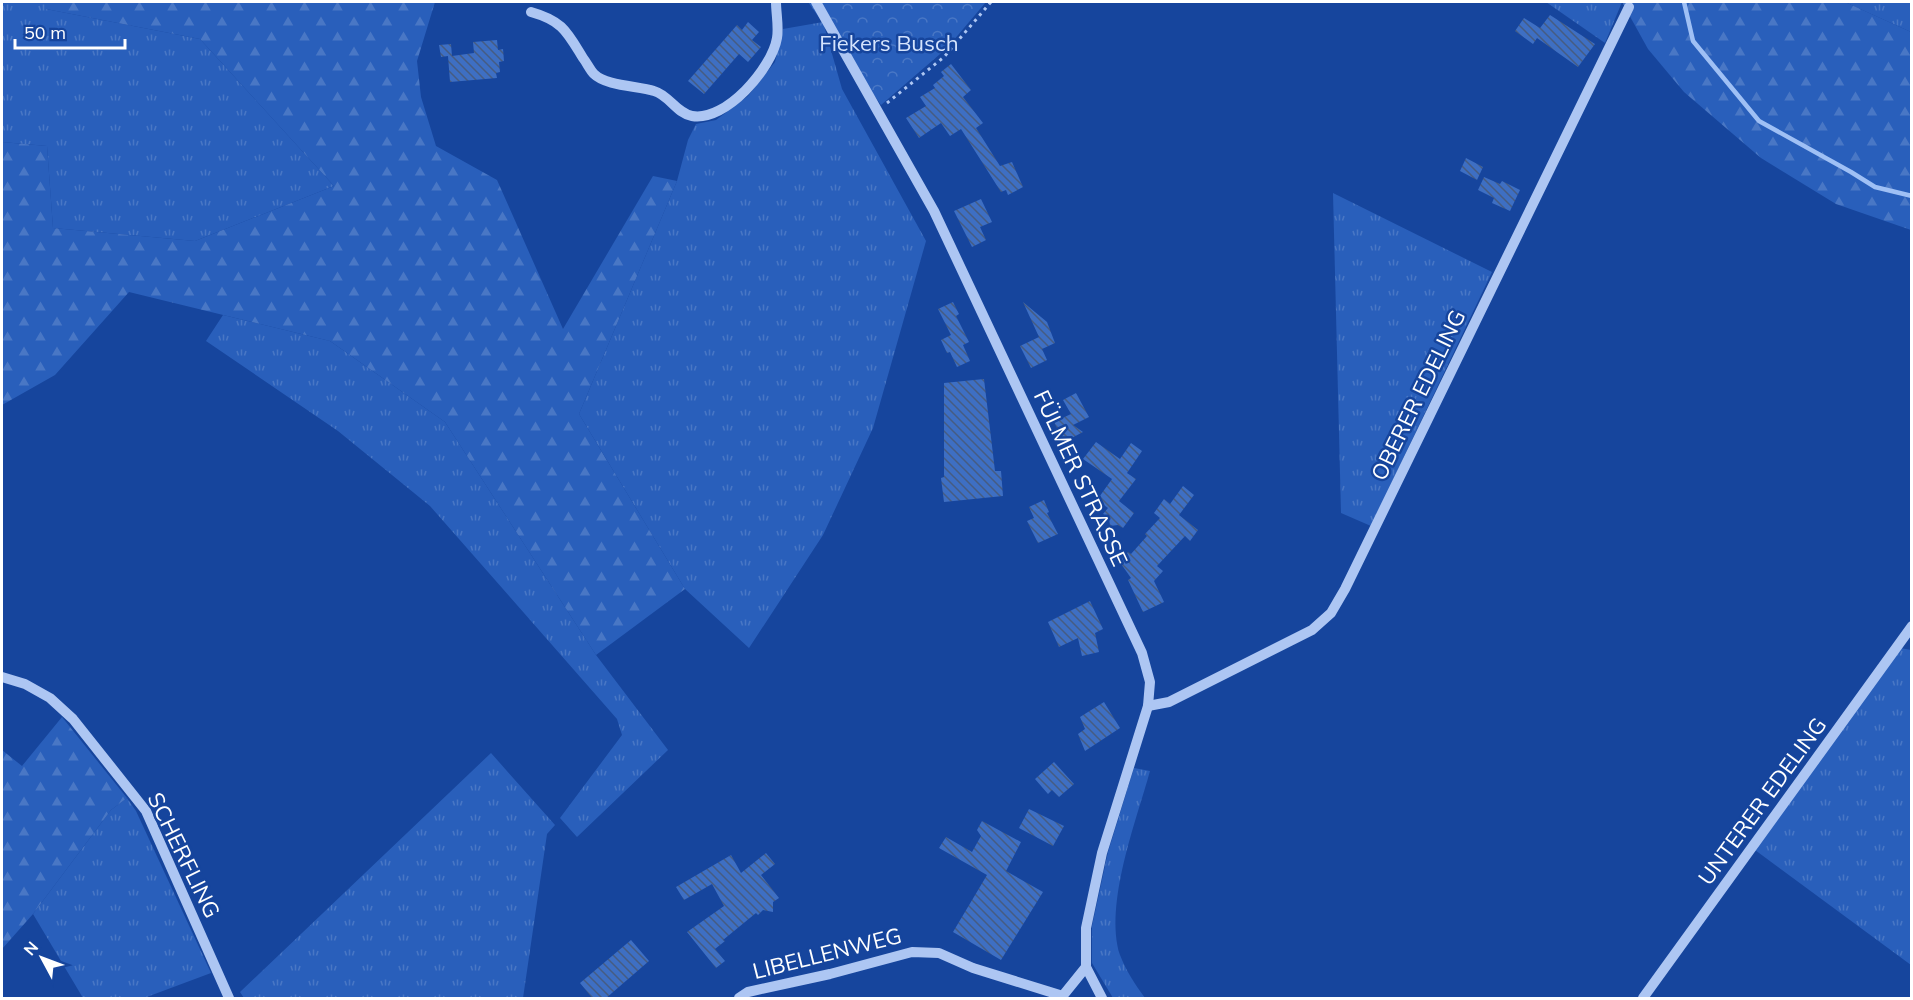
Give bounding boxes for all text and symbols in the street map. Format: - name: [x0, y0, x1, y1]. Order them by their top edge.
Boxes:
- scale bar: [15, 12, 124, 50]
- text: 50 m: [24, 21, 66, 44]
- park label: Fiekers Busch: [819, 29, 959, 57]
- street label: OBERER EDELING: [1365, 305, 1471, 485]
- street label: FÜLMER STRASSE: [1028, 385, 1134, 571]
- street label: UNTERER EDELING: [1692, 712, 1832, 890]
- street label: SCHERFLING: [142, 788, 226, 922]
- street label: LIBELLENWEG: [750, 921, 904, 985]
- north arrow: [12, 928, 72, 988]
- text: N: [19, 937, 42, 959]

